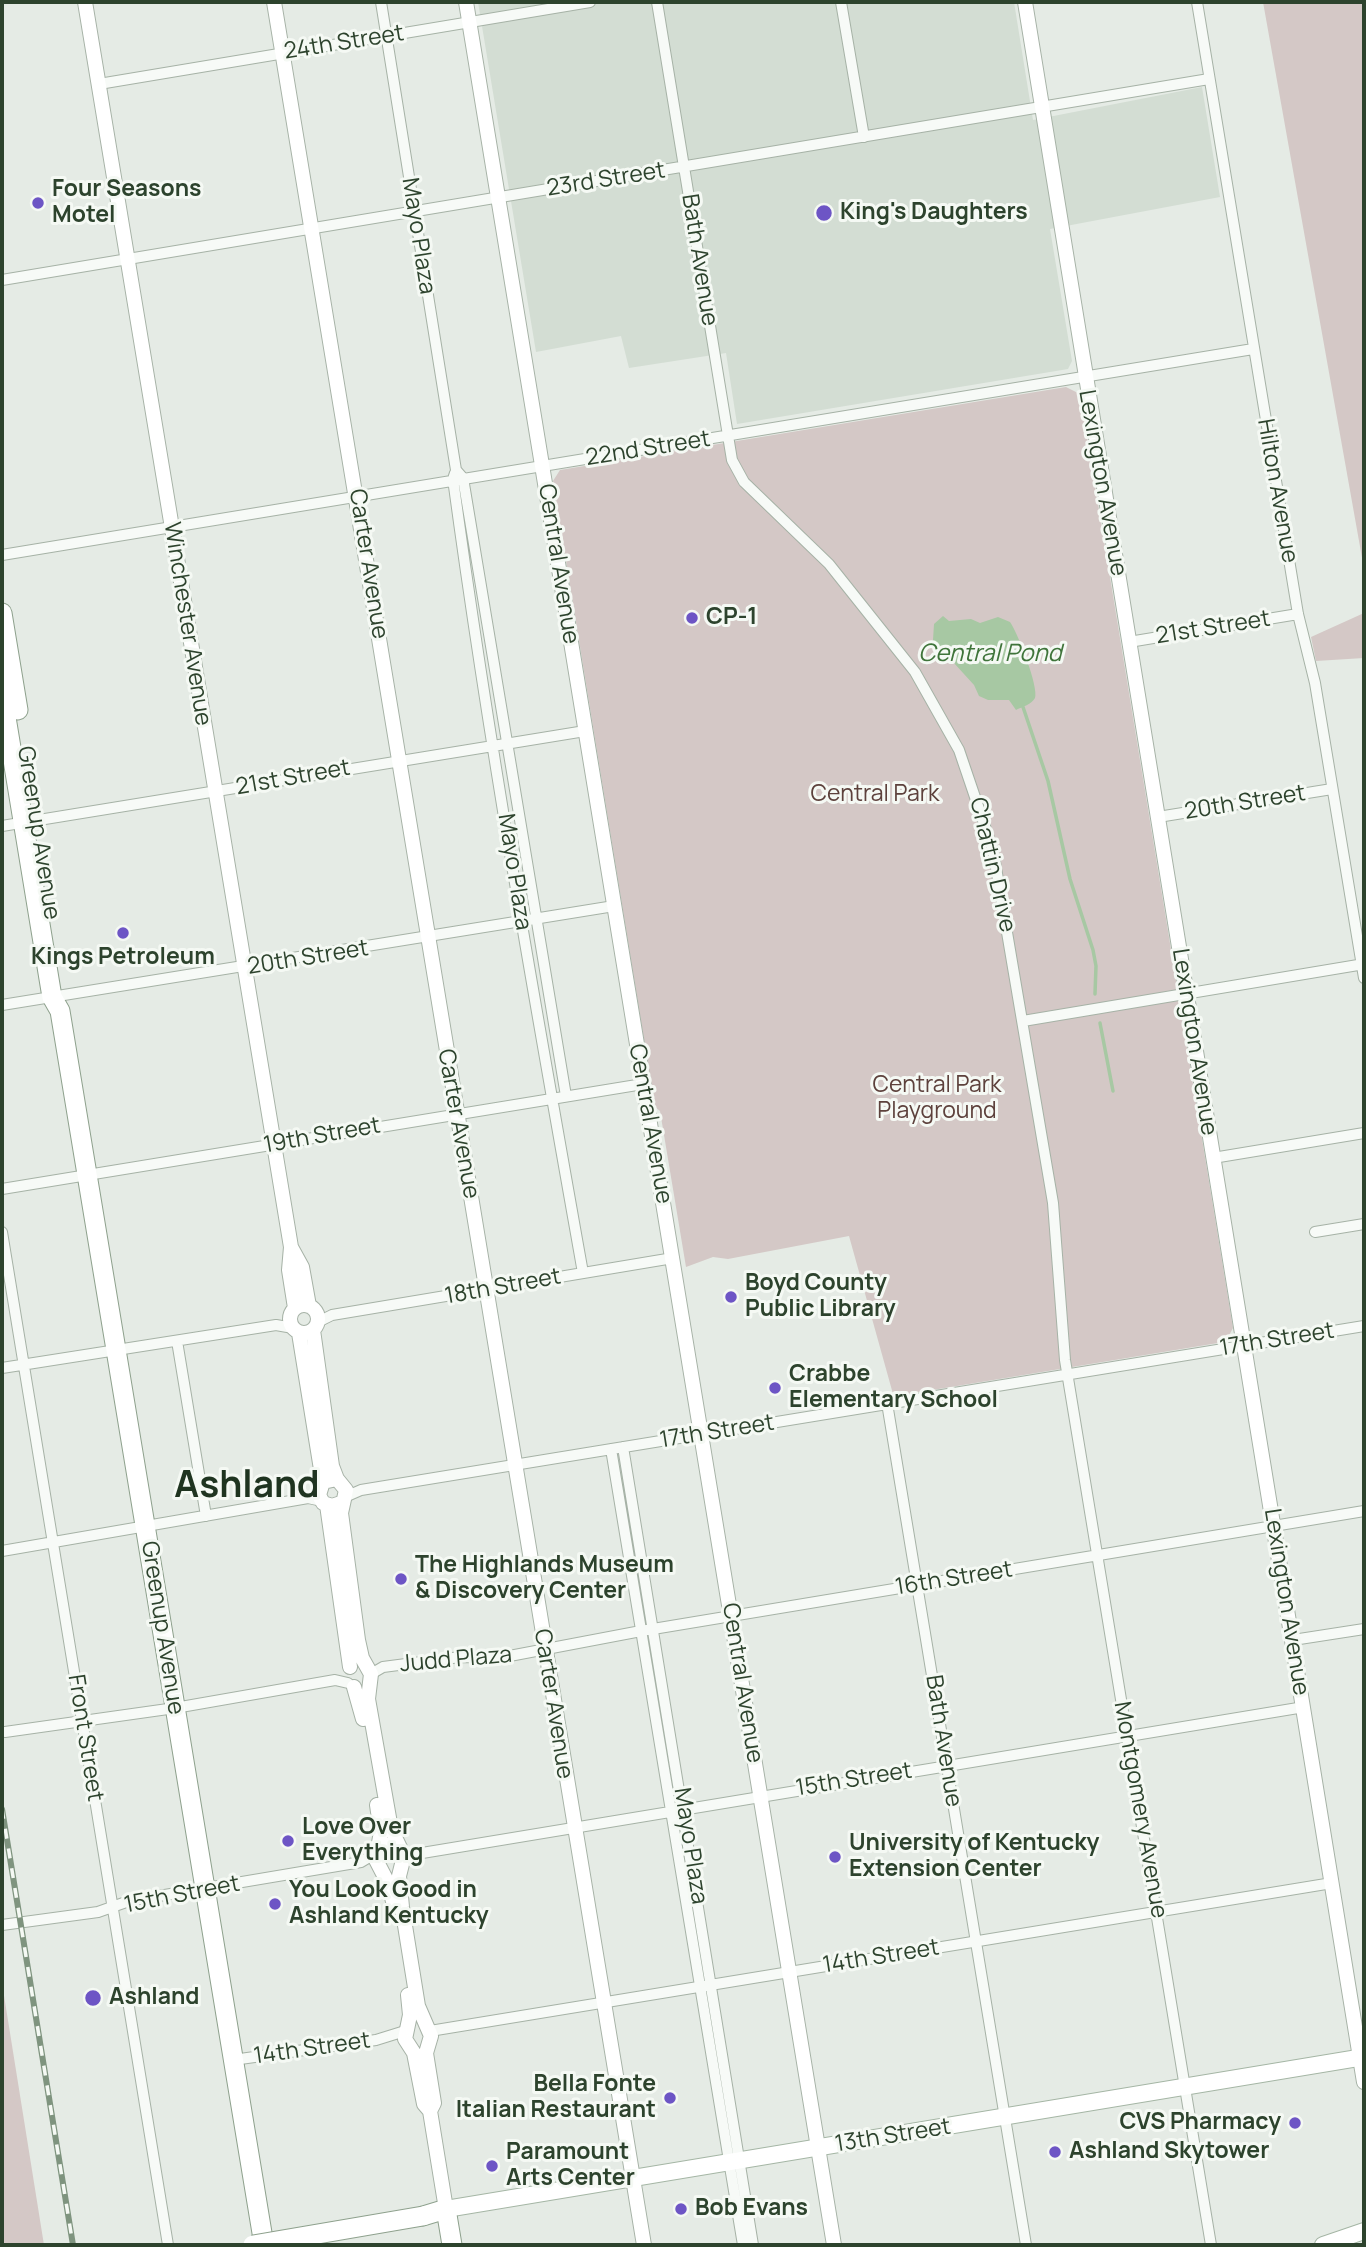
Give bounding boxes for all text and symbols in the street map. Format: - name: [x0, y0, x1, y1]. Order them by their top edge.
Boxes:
- street label: 24th Street: [282, 20, 406, 66]
- street label: 23rd Street: [545, 157, 667, 203]
- place label: Four Seasons Motel: [52, 176, 202, 230]
- street label: Mayo Plaza: [395, 176, 441, 296]
- street label: Bath Avenue: [675, 192, 723, 328]
- marker: Four Seasons Motel: [30, 195, 46, 211]
- place label: King's Daughters: [840, 199, 1028, 227]
- marker: King's Daughters: [814, 203, 834, 223]
- street label: Lexington Avenue: [1072, 388, 1132, 578]
- street label: Hilton Avenue: [1251, 417, 1303, 565]
- street label: 22nd Street: [584, 426, 712, 472]
- street label: Central Avenue: [532, 482, 584, 646]
- street label: Carter Avenue: [343, 487, 393, 641]
- street label: Winchester Avenue: [157, 520, 217, 728]
- place label: CP-1: [706, 604, 757, 632]
- street label: 21st Street: [1154, 605, 1272, 651]
- marker: CP-1: [684, 610, 700, 626]
- water label: Central Pond: [918, 640, 1062, 668]
- street label: Greenup Avenue: [11, 744, 65, 922]
- street label: 21st Street: [234, 754, 352, 802]
- street label: 20th Street: [1183, 780, 1307, 826]
- park label: Central Park: [811, 781, 939, 809]
- street label: Chattin Drive: [963, 795, 1021, 935]
- street label: Mayo Plaza: [491, 812, 537, 932]
- marker: Kings Petroleum: [115, 925, 131, 941]
- street label: 20th Street: [246, 935, 370, 981]
- place label: Kings Petroleum: [31, 944, 215, 972]
- street label: Lexington Avenue: [1166, 947, 1222, 1137]
- street label: Central Avenue: [622, 1042, 678, 1206]
- street label: Carter Avenue: [431, 1047, 485, 1201]
- park label: Central Park Playground: [873, 1072, 1001, 1126]
- street label: 19th Street: [261, 1112, 383, 1160]
- street label: 18th Street: [443, 1263, 563, 1311]
- place label: Boyd County Public Library: [745, 1270, 896, 1324]
- marker: Boyd County Public Library: [723, 1289, 739, 1305]
- street label: 17th Street: [1218, 1317, 1336, 1363]
- place label: Crabbe Elementary School: [789, 1361, 998, 1415]
- marker: Crabbe Elementary School: [767, 1380, 783, 1396]
- street label: 17th Street: [658, 1409, 776, 1455]
- district label: Ashland: [174, 1465, 320, 1509]
- street label: Lexington Avenue: [1258, 1507, 1314, 1697]
- street label: Greenup Avenue: [135, 1539, 189, 1717]
- place label: The Highlands Museum & Discovery Center: [415, 1552, 674, 1606]
- street label: 16th Street: [893, 1556, 1015, 1602]
- marker: The Highlands Museum & Discovery Center: [393, 1571, 409, 1587]
- street label: Central Avenue: [716, 1601, 768, 1765]
- street label: Carter Avenue: [528, 1627, 578, 1781]
- street label: Judd Plaza: [399, 1641, 513, 1679]
- street label: Front Street: [61, 1672, 109, 1804]
- street label: Bath Avenue: [919, 1673, 967, 1809]
- street label: Montgomery Avenue: [1107, 1700, 1173, 1920]
- street label: 15th Street: [794, 1757, 914, 1803]
- street label: Mayo Plaza: [667, 1786, 713, 1906]
- place label: Love Over Everything: [302, 1814, 423, 1868]
- place label: University of Kentucky Extension Center: [849, 1830, 1099, 1884]
- marker: Love Over Everything: [280, 1833, 296, 1849]
- marker: University of Kentucky Extension Center: [827, 1849, 843, 1865]
- street label: 15th Street: [122, 1870, 242, 1920]
- place label: You Look Good in Ashland Kentucky: [289, 1877, 489, 1931]
- marker: You Look Good in Ashland Kentucky: [267, 1896, 283, 1912]
- street label: 14th Street: [821, 1934, 941, 1980]
- place label: Ashland: [109, 1984, 199, 2012]
- marker: Ashland: [83, 1988, 103, 2008]
- street label: 14th Street: [252, 2027, 372, 2071]
- place label: Bella Fonte Italian Restaurant: [456, 2071, 656, 2125]
- marker: Bella Fonte Italian Restaurant: [662, 2090, 678, 2106]
- place label: CVS Pharmacy: [1119, 2109, 1281, 2137]
- street label: 13th Street: [833, 2113, 953, 2159]
- marker: CVS Pharmacy: [1287, 2115, 1303, 2131]
- place label: Ashland Skytower: [1069, 2138, 1269, 2166]
- place label: Paramount Arts Center: [506, 2139, 635, 2193]
- marker: Ashland Skytower: [1047, 2144, 1063, 2160]
- marker: Paramount Arts Center: [484, 2158, 500, 2174]
- place label: Bob Evans: [695, 2195, 808, 2223]
- marker: Bob Evans: [673, 2201, 689, 2217]

